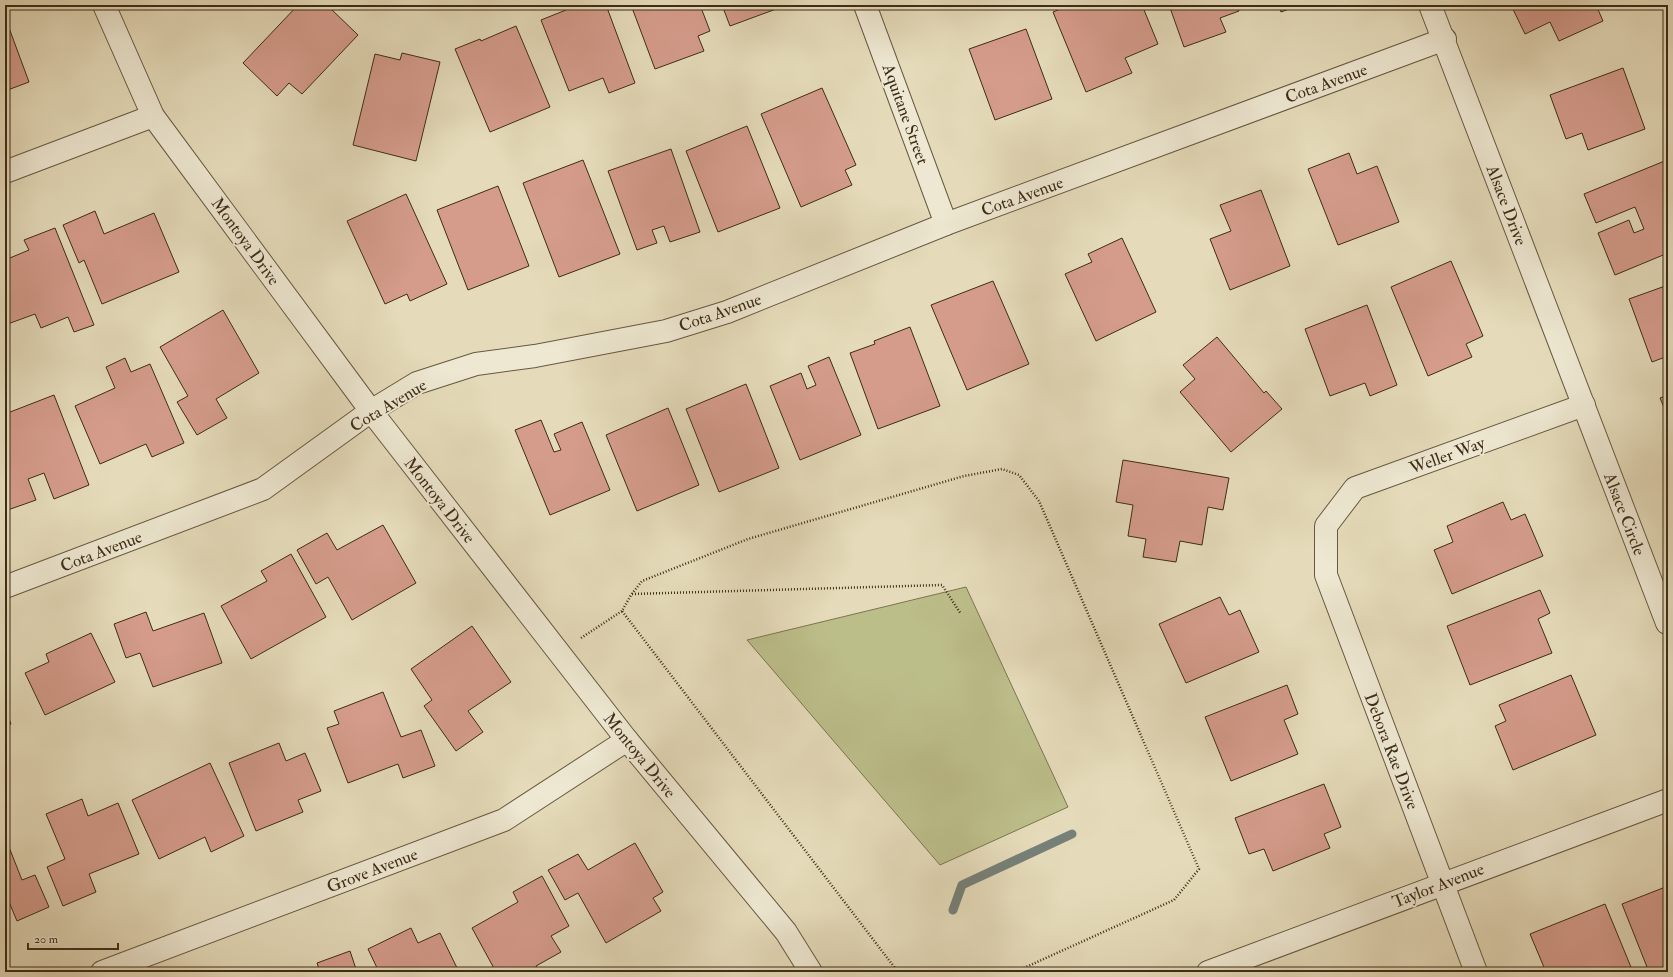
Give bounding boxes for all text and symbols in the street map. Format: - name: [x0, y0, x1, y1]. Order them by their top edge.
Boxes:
- street label: Cota Avenue: [1282, 59, 1370, 108]
- street label: Aquitane Street: [877, 60, 934, 168]
- street label: Alsace Drive: [1481, 161, 1531, 248]
- street label: Cota Avenue: [978, 172, 1066, 221]
- street label: Montoya Drive: [206, 193, 284, 290]
- street label: Cota Avenue: [676, 289, 764, 336]
- street label: Cota Avenue: [346, 374, 430, 437]
- street label: Weller Way: [1406, 432, 1489, 480]
- street label: Montoya Drive: [399, 453, 480, 548]
- street label: Alsace Circle: [1599, 469, 1650, 559]
- street label: Cota Avenue: [57, 526, 145, 577]
- street label: Debora Rae Drive: [1360, 690, 1423, 812]
- street label: Montoya Drive: [598, 709, 680, 803]
- street label: Grove Avenue: [324, 844, 421, 897]
- street label: Taylor Avenue: [1389, 858, 1487, 913]
- scale bar: [28, 925, 118, 951]
- text: 20 m: [34, 932, 59, 947]

